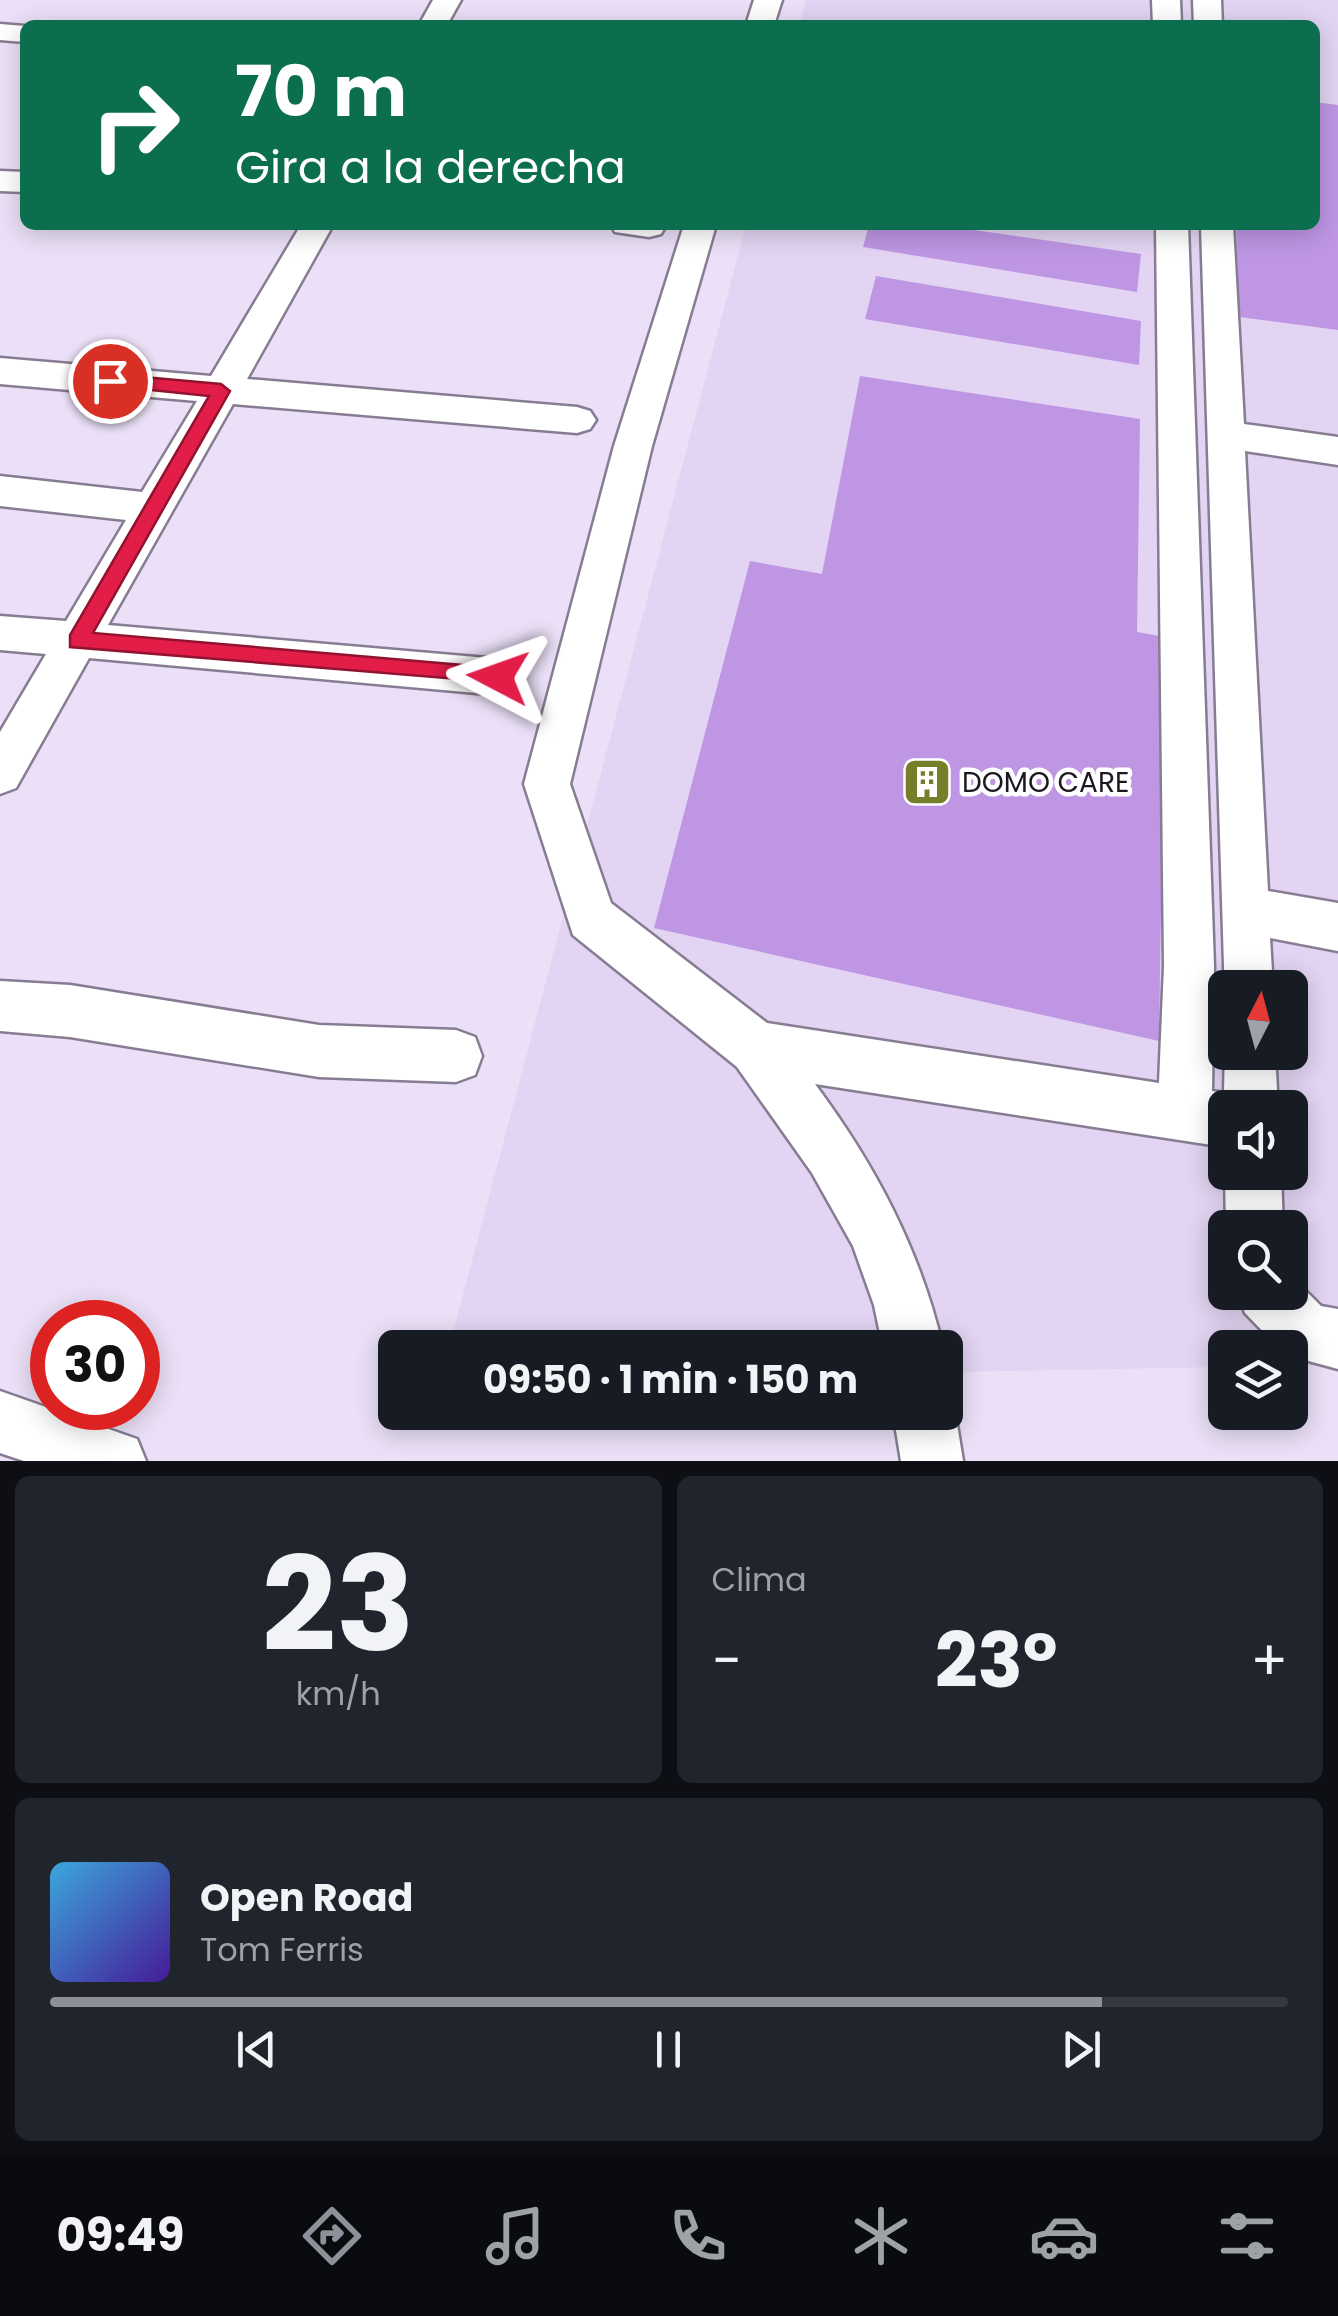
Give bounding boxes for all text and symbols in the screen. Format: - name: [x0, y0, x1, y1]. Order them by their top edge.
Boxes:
- text: 70 m: [235, 42, 407, 141]
- icon: right: [70, 60, 200, 190]
- text: Gira a la derecha: [235, 136, 626, 199]
- pin: [68, 339, 153, 424]
- icon: arrive: [83, 354, 138, 409]
- position arrow: [446, 625, 550, 729]
- building icon: DOMO CARE: [901, 756, 953, 808]
- place label: DOMO CARE: [962, 763, 1129, 802]
- north arrow: [1208, 970, 1308, 1070]
- map controls: [1208, 970, 1308, 1430]
- button: sound: [1208, 1090, 1308, 1190]
- button: search: [1208, 1210, 1308, 1310]
- speed limit sign: 30: [30, 1300, 160, 1430]
- button: layers: [1208, 1330, 1308, 1430]
- text: 09:50 · 1 min · 150 m: [483, 1353, 858, 1406]
- text: 23: [262, 1513, 415, 1696]
- text: Clima: [712, 1557, 807, 1602]
- text: 23°: [935, 1608, 1058, 1713]
- text: −: [712, 1622, 742, 1699]
- text: +: [1250, 1622, 1288, 1699]
- text: km/h: [296, 1671, 381, 1716]
- text: Open Road: [200, 1871, 413, 1924]
- text: Tom Ferris: [200, 1927, 364, 1972]
- icon: previous: [229, 2022, 284, 2077]
- icon: pause: [641, 2022, 696, 2077]
- icon: next: [1054, 2022, 1109, 2077]
- icon: directions: [297, 2201, 367, 2271]
- icon: music: [480, 2201, 550, 2271]
- icon: phone: [663, 2201, 733, 2271]
- icon: climate: [846, 2201, 916, 2271]
- icon: car: [1029, 2201, 1099, 2271]
- icon: filters: [1212, 2201, 1282, 2271]
- text: 09:49: [56, 2204, 184, 2267]

